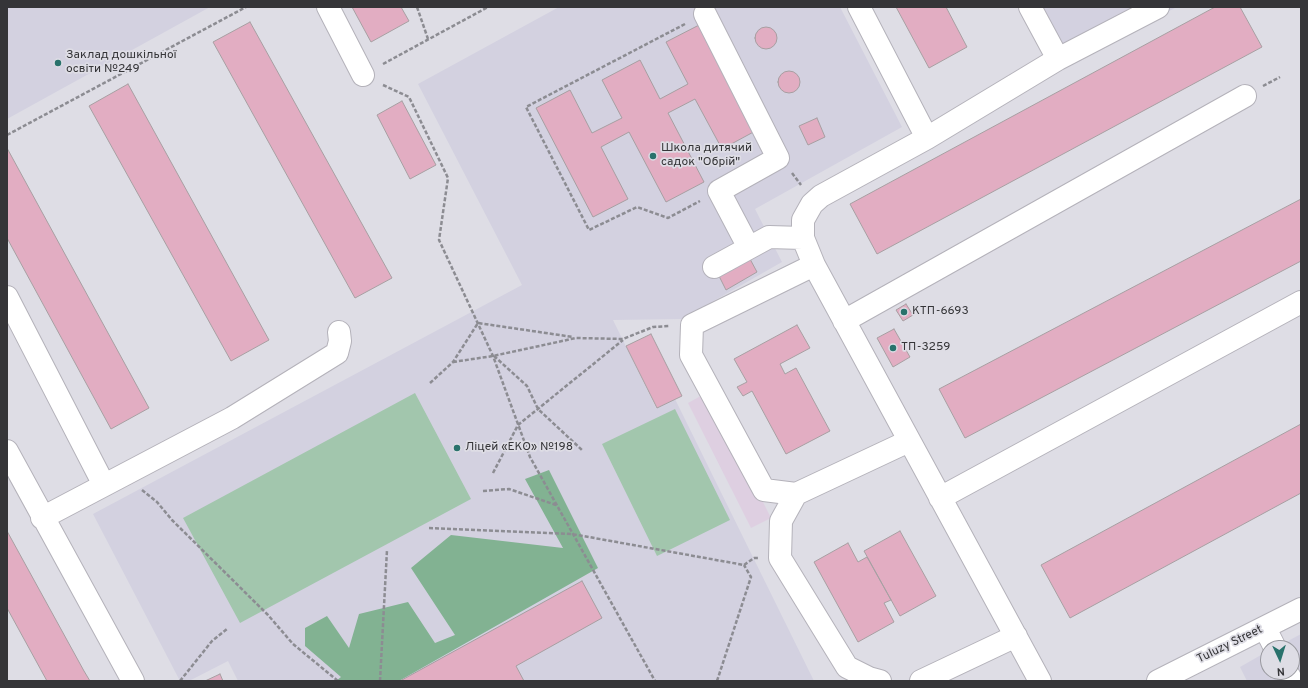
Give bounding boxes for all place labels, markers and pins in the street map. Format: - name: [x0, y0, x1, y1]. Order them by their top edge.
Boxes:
- place label: Заклад дошкільної освіти №249: [66, 49, 177, 77]
- marker: Заклад дошкільної освіти №249: [53, 58, 63, 68]
- place label: Школа дитячий садок "Обрій": [661, 142, 752, 170]
- marker: Школа дитячий садок "Обрій": [648, 151, 658, 161]
- place label: КТП-6693: [912, 305, 969, 319]
- marker: КТП-6693: [899, 307, 909, 317]
- place label: ТП-3259: [901, 341, 950, 355]
- marker: ТП-3259: [888, 343, 898, 353]
- place label: Ліцей «ЕКО» №198: [465, 441, 573, 455]
- marker: Ліцей «ЕКО» №198: [452, 443, 462, 453]

